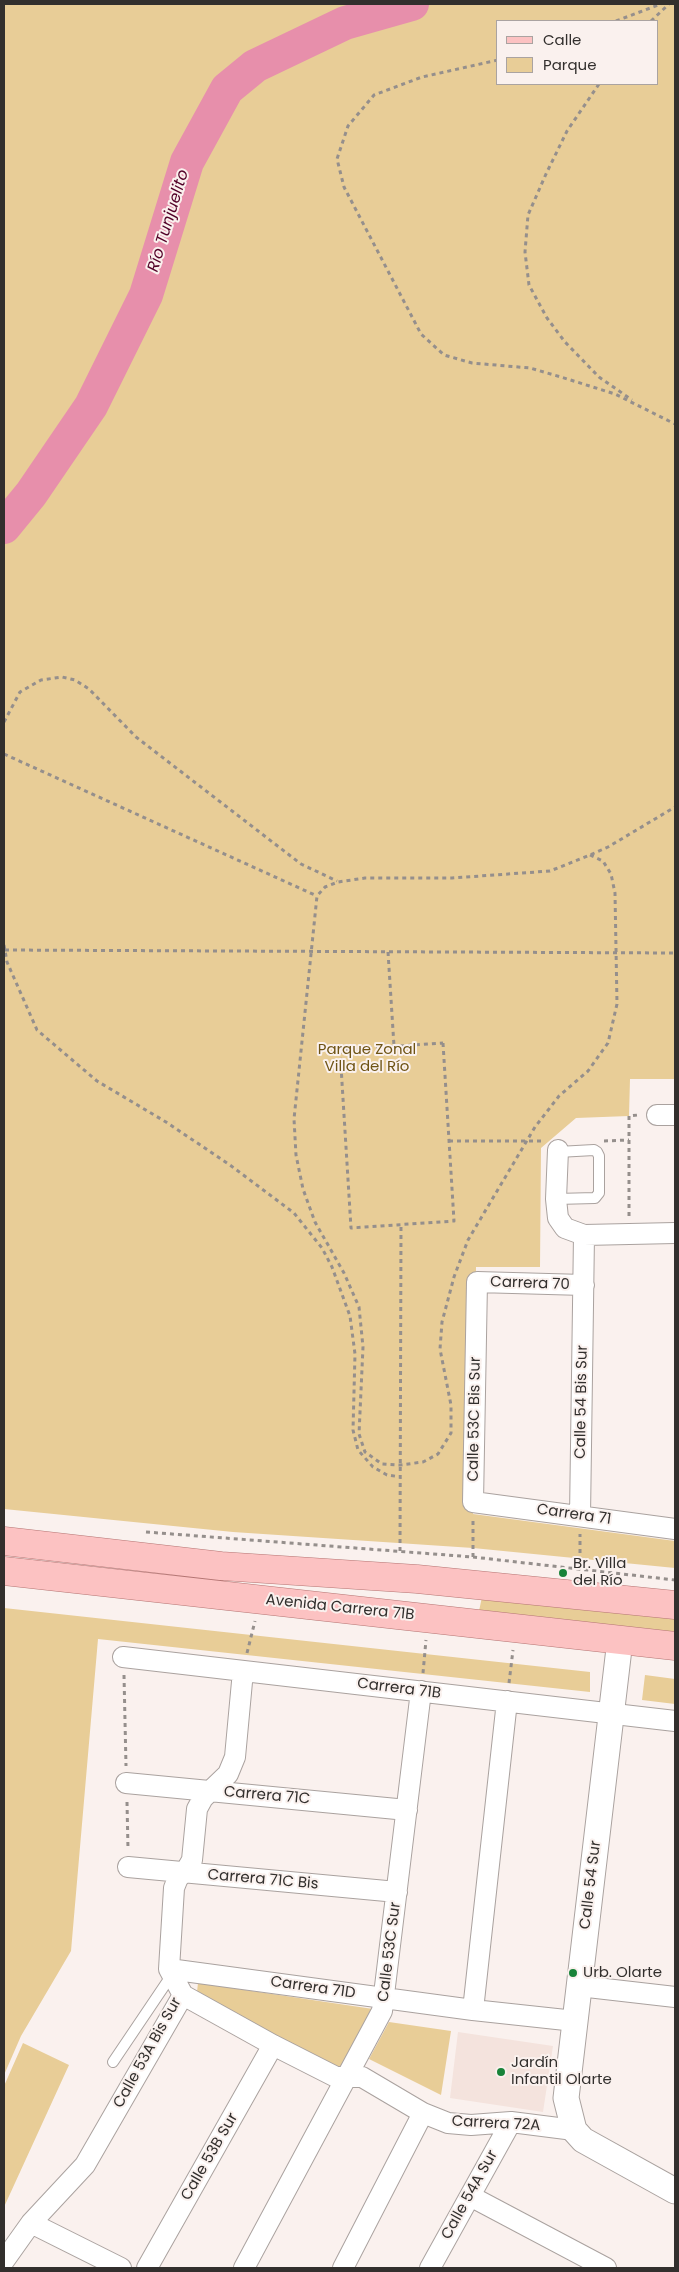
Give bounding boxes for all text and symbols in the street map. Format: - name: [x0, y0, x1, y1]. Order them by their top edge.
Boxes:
- legend: [497, 20, 659, 85]
- text: Calle: [543, 29, 581, 50]
- text: Parque: [543, 54, 596, 75]
- water label: Río Tunjuelito: [144, 168, 194, 274]
- park label: Parque Zonal Villa del Río: [318, 1041, 416, 1076]
- street label: Carrera 70: [490, 1274, 570, 1294]
- street label: Calle 54 Bis Sur: [572, 1345, 592, 1459]
- street label: Calle 53C Bis Sur: [465, 1356, 485, 1482]
- street label: Carrera 71: [536, 1501, 612, 1529]
- place label: Br. Villa del Río: [573, 1555, 626, 1590]
- marker: Br. Villa del Río: [557, 1567, 569, 1579]
- street label: Avenida Carrera 71B: [265, 1591, 415, 1625]
- street label: Carrera 71B: [356, 1675, 442, 1703]
- street label: Carrera 71C: [223, 1783, 311, 1809]
- street label: Calle 54 Sur: [577, 1840, 605, 1930]
- street label: Carrera 71C Bis: [207, 1866, 319, 1894]
- street label: Calle 53C Sur: [375, 1901, 405, 2003]
- place label: Urb. Olarte: [583, 1964, 662, 1982]
- marker: Urb. Olarte: [567, 1967, 579, 1979]
- street label: Carrera 71D: [269, 1973, 357, 2003]
- street label: Calle 53A Bis Sur: [110, 1995, 186, 2111]
- place label: Jardín Infantil Olarte: [511, 2054, 612, 2089]
- marker: Jardín Infantil Olarte: [495, 2066, 507, 2078]
- street label: Calle 53B Sur: [178, 2110, 242, 2204]
- street label: Carrera 72A: [451, 2113, 541, 2135]
- street label: Calle 54A Sur: [438, 2147, 502, 2243]

